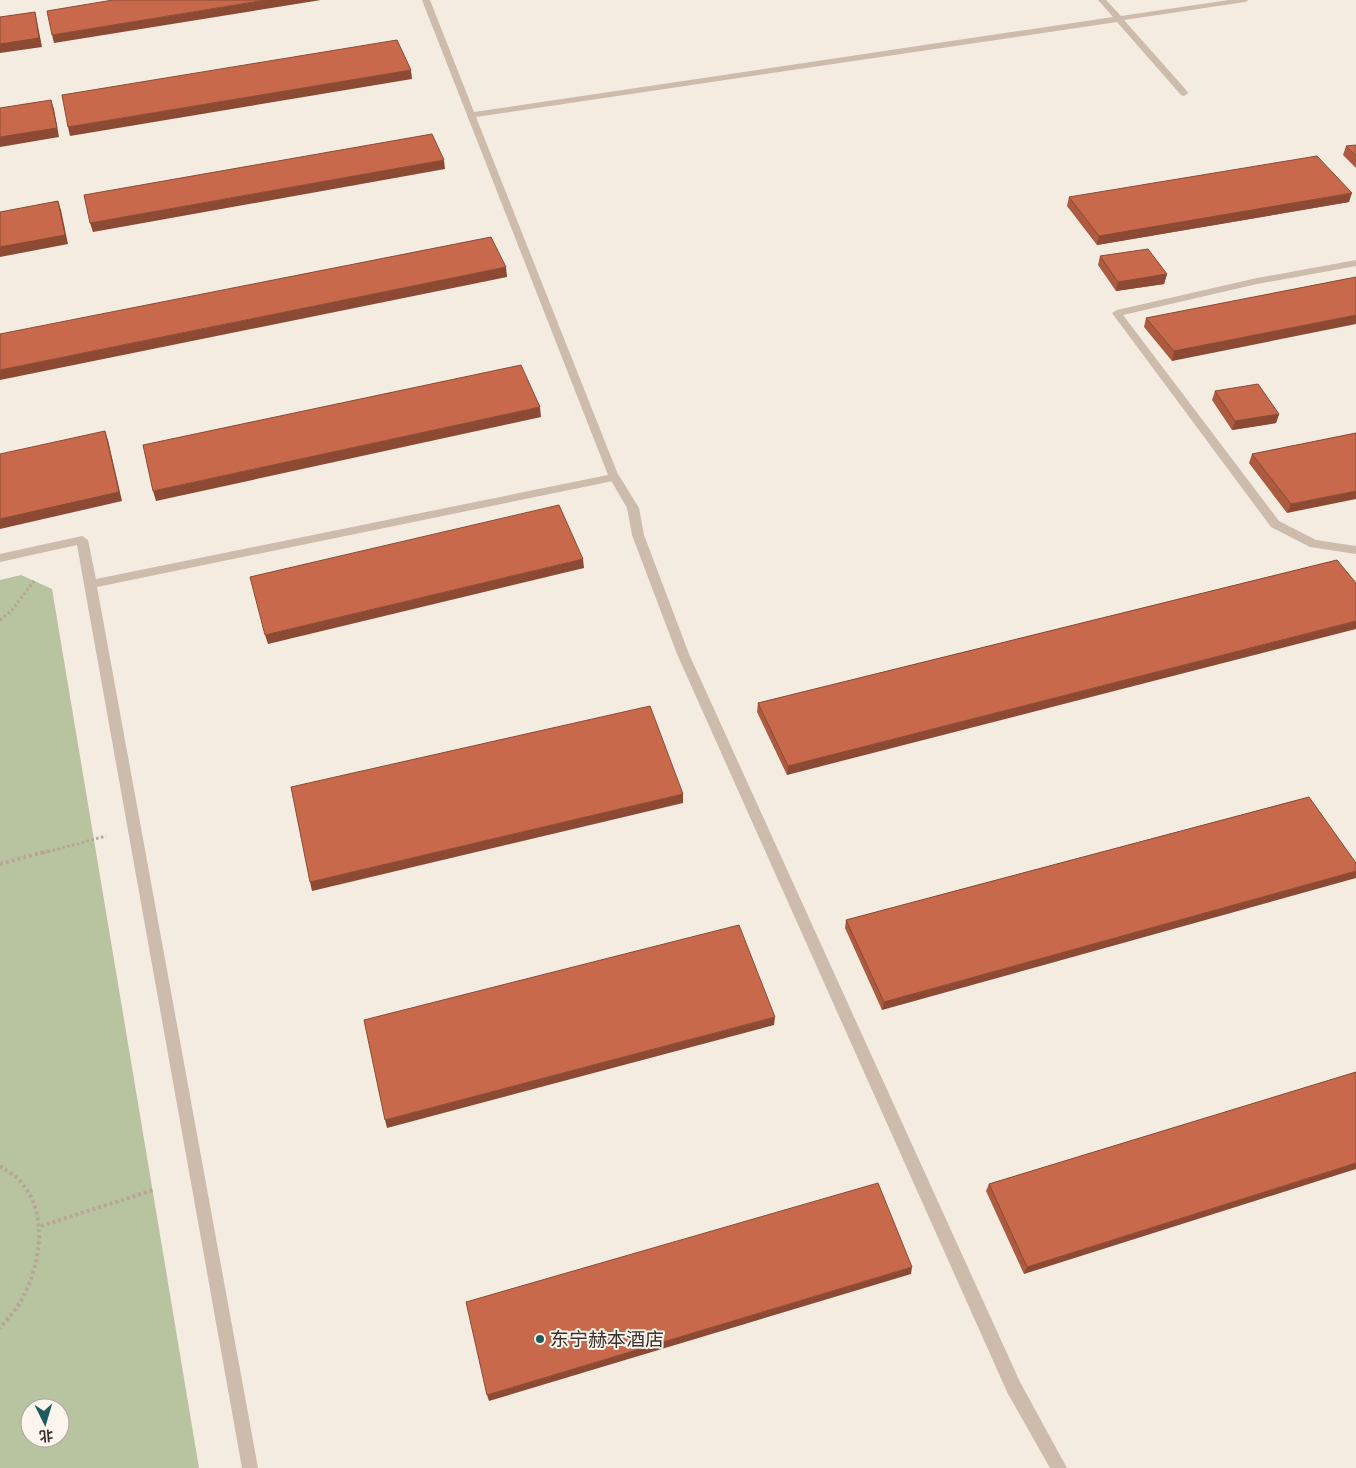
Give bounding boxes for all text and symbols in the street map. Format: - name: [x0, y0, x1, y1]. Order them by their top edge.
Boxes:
- place label: 东宁赫本酒店: [550, 1329, 664, 1352]
- marker: 东宁赫本酒店: [534, 1333, 546, 1345]
- north arrow: [20, 1398, 70, 1448]
- text: 北: [38, 1426, 54, 1445]

